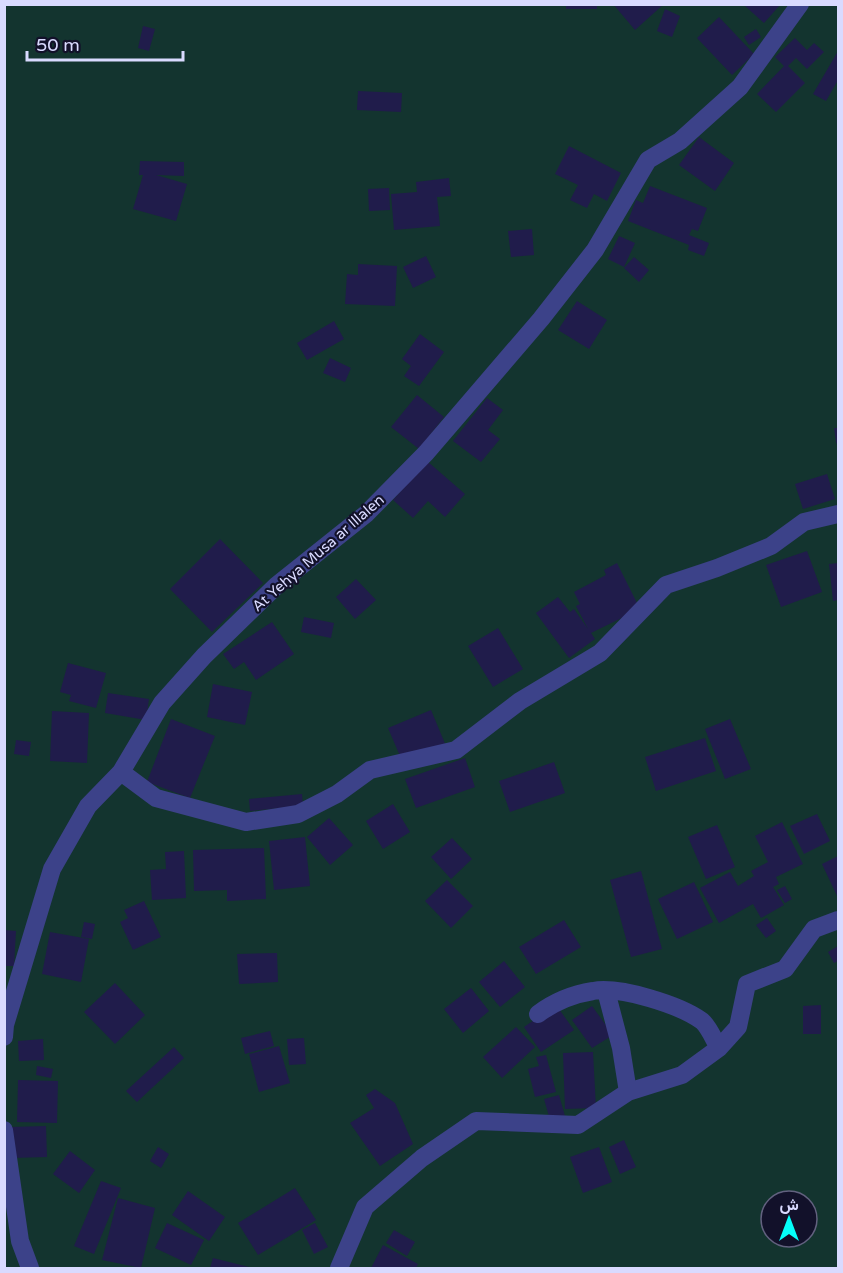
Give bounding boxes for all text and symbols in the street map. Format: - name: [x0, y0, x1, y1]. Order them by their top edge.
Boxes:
- scale bar: [27, 24, 183, 62]
- text: 50 m: [36, 34, 80, 56]
- street label: At Yeḥya Musa ar Illalen: [248, 491, 388, 615]
- north arrow: [759, 1189, 819, 1249]
- text: ش: [779, 1195, 799, 1215]

